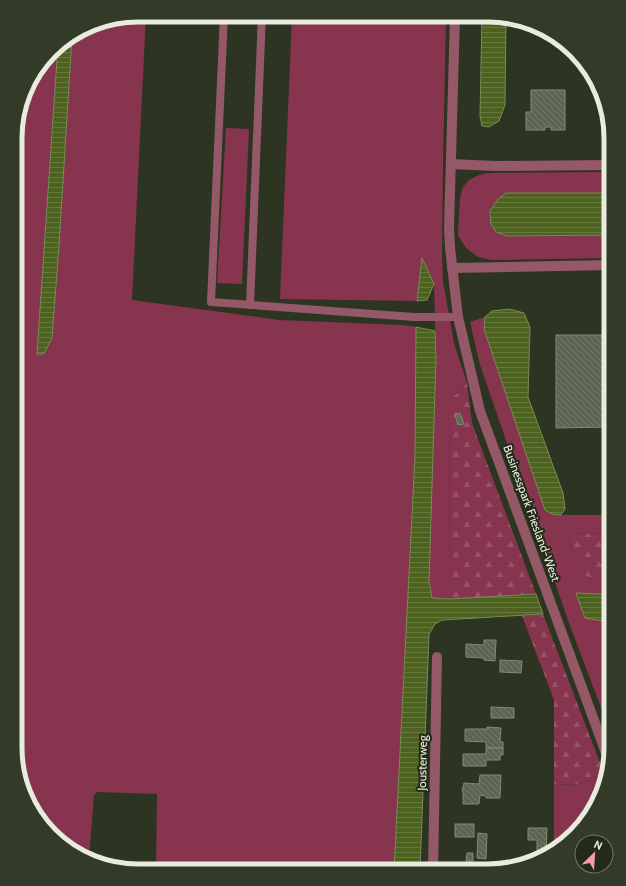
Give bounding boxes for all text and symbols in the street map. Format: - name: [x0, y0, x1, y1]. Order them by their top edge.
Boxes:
- street label: Businesspark Friesland-West: [500, 443, 564, 583]
- street label: Jousterweg: [414, 734, 430, 792]
- north arrow: [574, 834, 614, 874]
- text: N: [592, 837, 605, 853]

